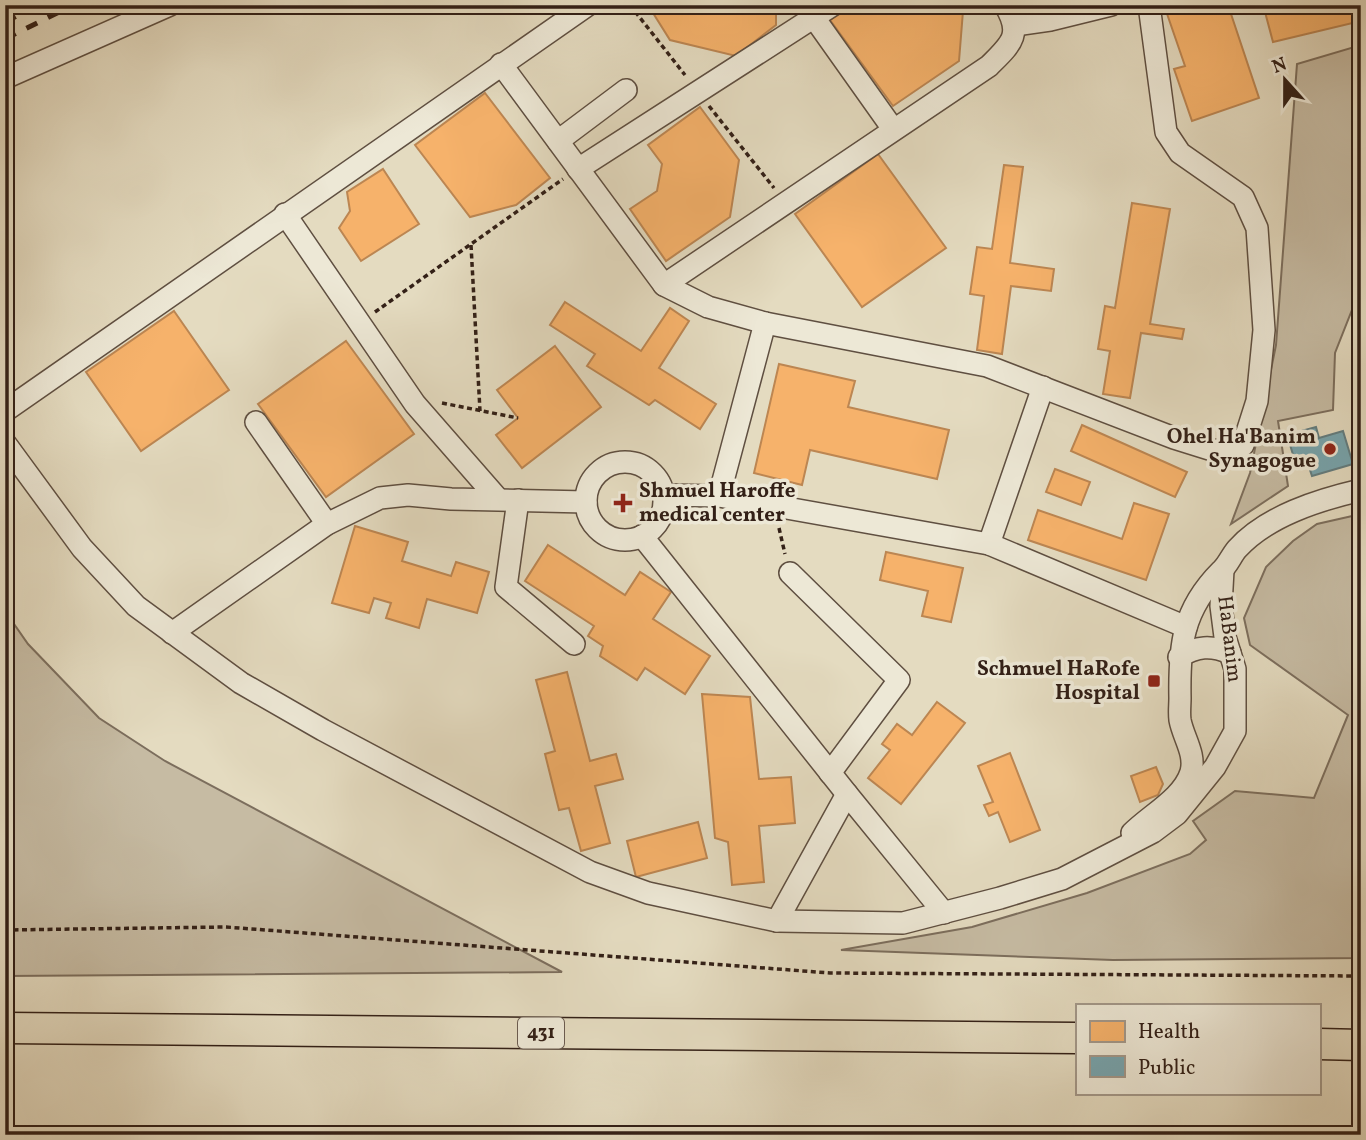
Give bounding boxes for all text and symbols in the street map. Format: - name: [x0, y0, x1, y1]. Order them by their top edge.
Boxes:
- north arrow: [1250, 46, 1320, 116]
- text: N: [1269, 51, 1291, 81]
- place label: Ohel Ha'Banim Synagogue: [1167, 423, 1316, 476]
- marker: Ohel Ha'Banim Synagogue: [1322, 441, 1338, 457]
- place label: Shmuel Haroffe medical center: [639, 477, 795, 530]
- marker: Shmuel Haroffe medical center: [613, 493, 633, 513]
- street label: HaBanim: [1209, 594, 1249, 684]
- place label: Schmuel HaRofe Hospital: [977, 655, 1140, 708]
- marker: Schmuel HaRofe Hospital: [1146, 673, 1162, 689]
- legend: [1076, 1004, 1320, 1094]
- road number: 431: [518, 1018, 564, 1049]
- text: Health: [1138, 1018, 1200, 1047]
- text: Public: [1138, 1054, 1195, 1083]

